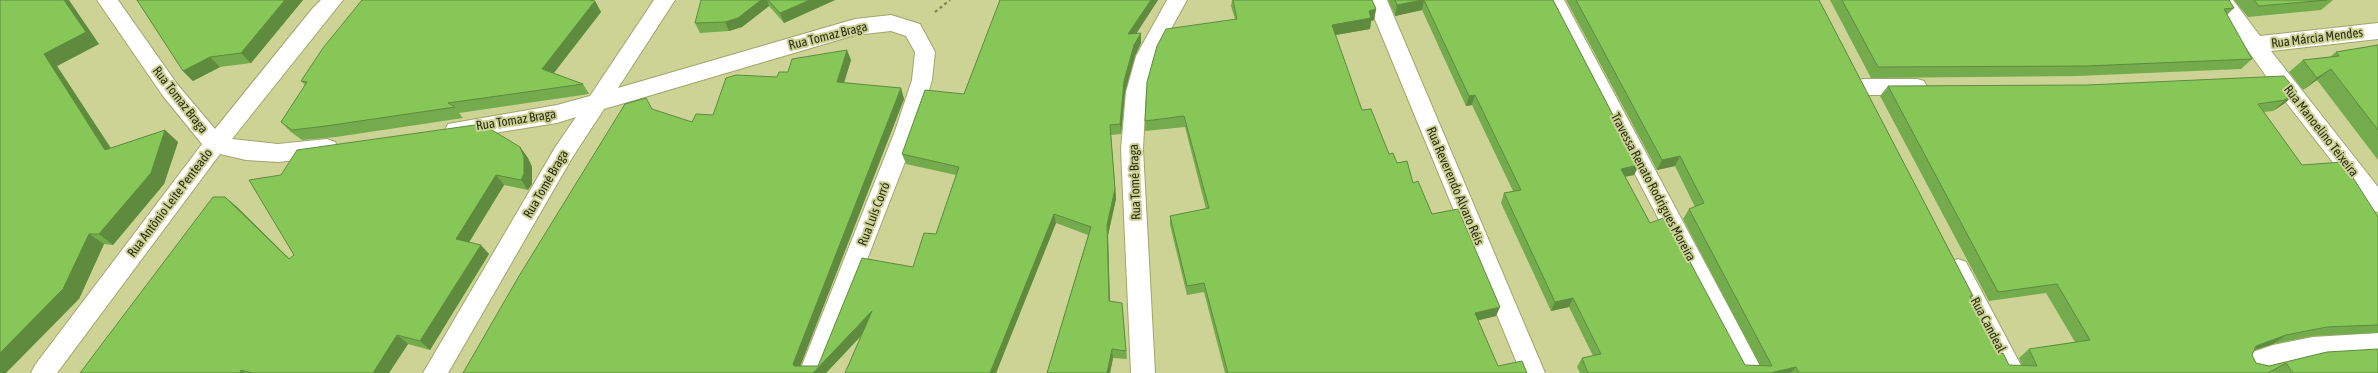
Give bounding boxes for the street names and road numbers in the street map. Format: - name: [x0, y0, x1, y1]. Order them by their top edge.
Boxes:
- street label: Rua Tomaz Braga: [787, 19, 869, 53]
- street label: Rua Márcia Mendes: [2270, 25, 2364, 51]
- street label: Rua Tomaz Braga: [149, 63, 211, 137]
- street label: Rua Manoelino Teixeira: [2280, 82, 2362, 180]
- street label: Rua Tomaz Braga: [475, 106, 557, 134]
- street label: Travessa Renato Rodrigues Moreira: [1607, 110, 1699, 264]
- street label: Rua Reverendo Alvaro Réis: [1423, 125, 1487, 247]
- street label: Rua Tomé Braga: [1126, 144, 1144, 220]
- street label: Rua Antônio Leite Penteado: [124, 146, 216, 260]
- street label: Rua Tomé Braga: [520, 147, 572, 221]
- street label: Rua Luís Corró: [855, 180, 893, 248]
- street label: Rua Candeal: [1967, 295, 2009, 355]

